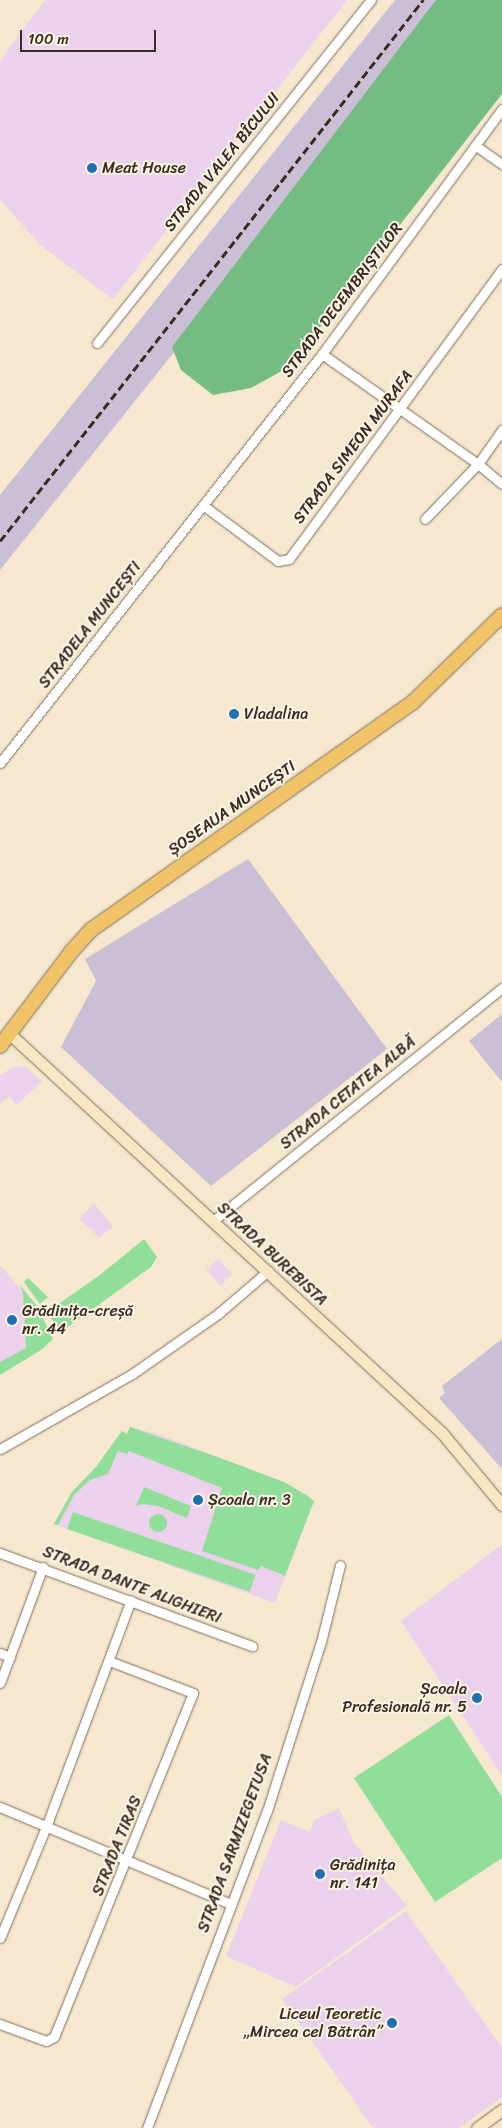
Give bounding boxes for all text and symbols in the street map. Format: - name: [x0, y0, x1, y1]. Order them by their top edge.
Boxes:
- scale bar: [22, 20, 159, 52]
- text: 100 m: [28, 26, 69, 52]
- street label: STRADA VALEA BÎCULUI: [161, 90, 283, 234]
- place label: Meat House: [102, 158, 186, 178]
- marker: Meat House: [86, 162, 98, 174]
- street label: STRADA DECEMBRIȘTILOR: [277, 219, 407, 381]
- street label: STRADA SIMEON MURAFA: [288, 365, 418, 529]
- street label: STRADELA MUNCEȘTI: [34, 558, 146, 692]
- place label: Vladalina: [244, 704, 308, 724]
- marker: Vladalina: [228, 708, 240, 720]
- street label: ȘOSEAUA MUNCEȘTI: [165, 757, 299, 859]
- street label: STRADA CETATEA ALBĂ: [276, 1032, 420, 1154]
- street label: STRADA BUREBISTA: [213, 1198, 331, 1310]
- place label: Grădinița-creșă nr. 44: [22, 1301, 133, 1339]
- marker: Grădinița-creșă nr. 44: [6, 1314, 18, 1326]
- place label: Școala nr. 3: [208, 1490, 292, 1510]
- marker: Școala nr. 3: [192, 1494, 204, 1506]
- street label: STRADA DANTE ALIGHIERI: [41, 1542, 223, 1628]
- place label: Școala Profesională nr. 5: [341, 1679, 467, 1717]
- marker: Școala Profesională nr. 5: [471, 1692, 483, 1704]
- street label: STRADA SARMIZEGETUSA: [194, 1752, 276, 1934]
- street label: STRADA TIRAS: [88, 1793, 146, 1899]
- place label: Grădinița nr. 141: [330, 1855, 396, 1893]
- marker: Grădinița nr. 141: [314, 1868, 326, 1880]
- place label: Liceul Teoretic „Mircea cel Bătrân”: [244, 2004, 382, 2042]
- marker: Liceul Teoretic „Mircea cel Bătrân”: [386, 2017, 398, 2029]

